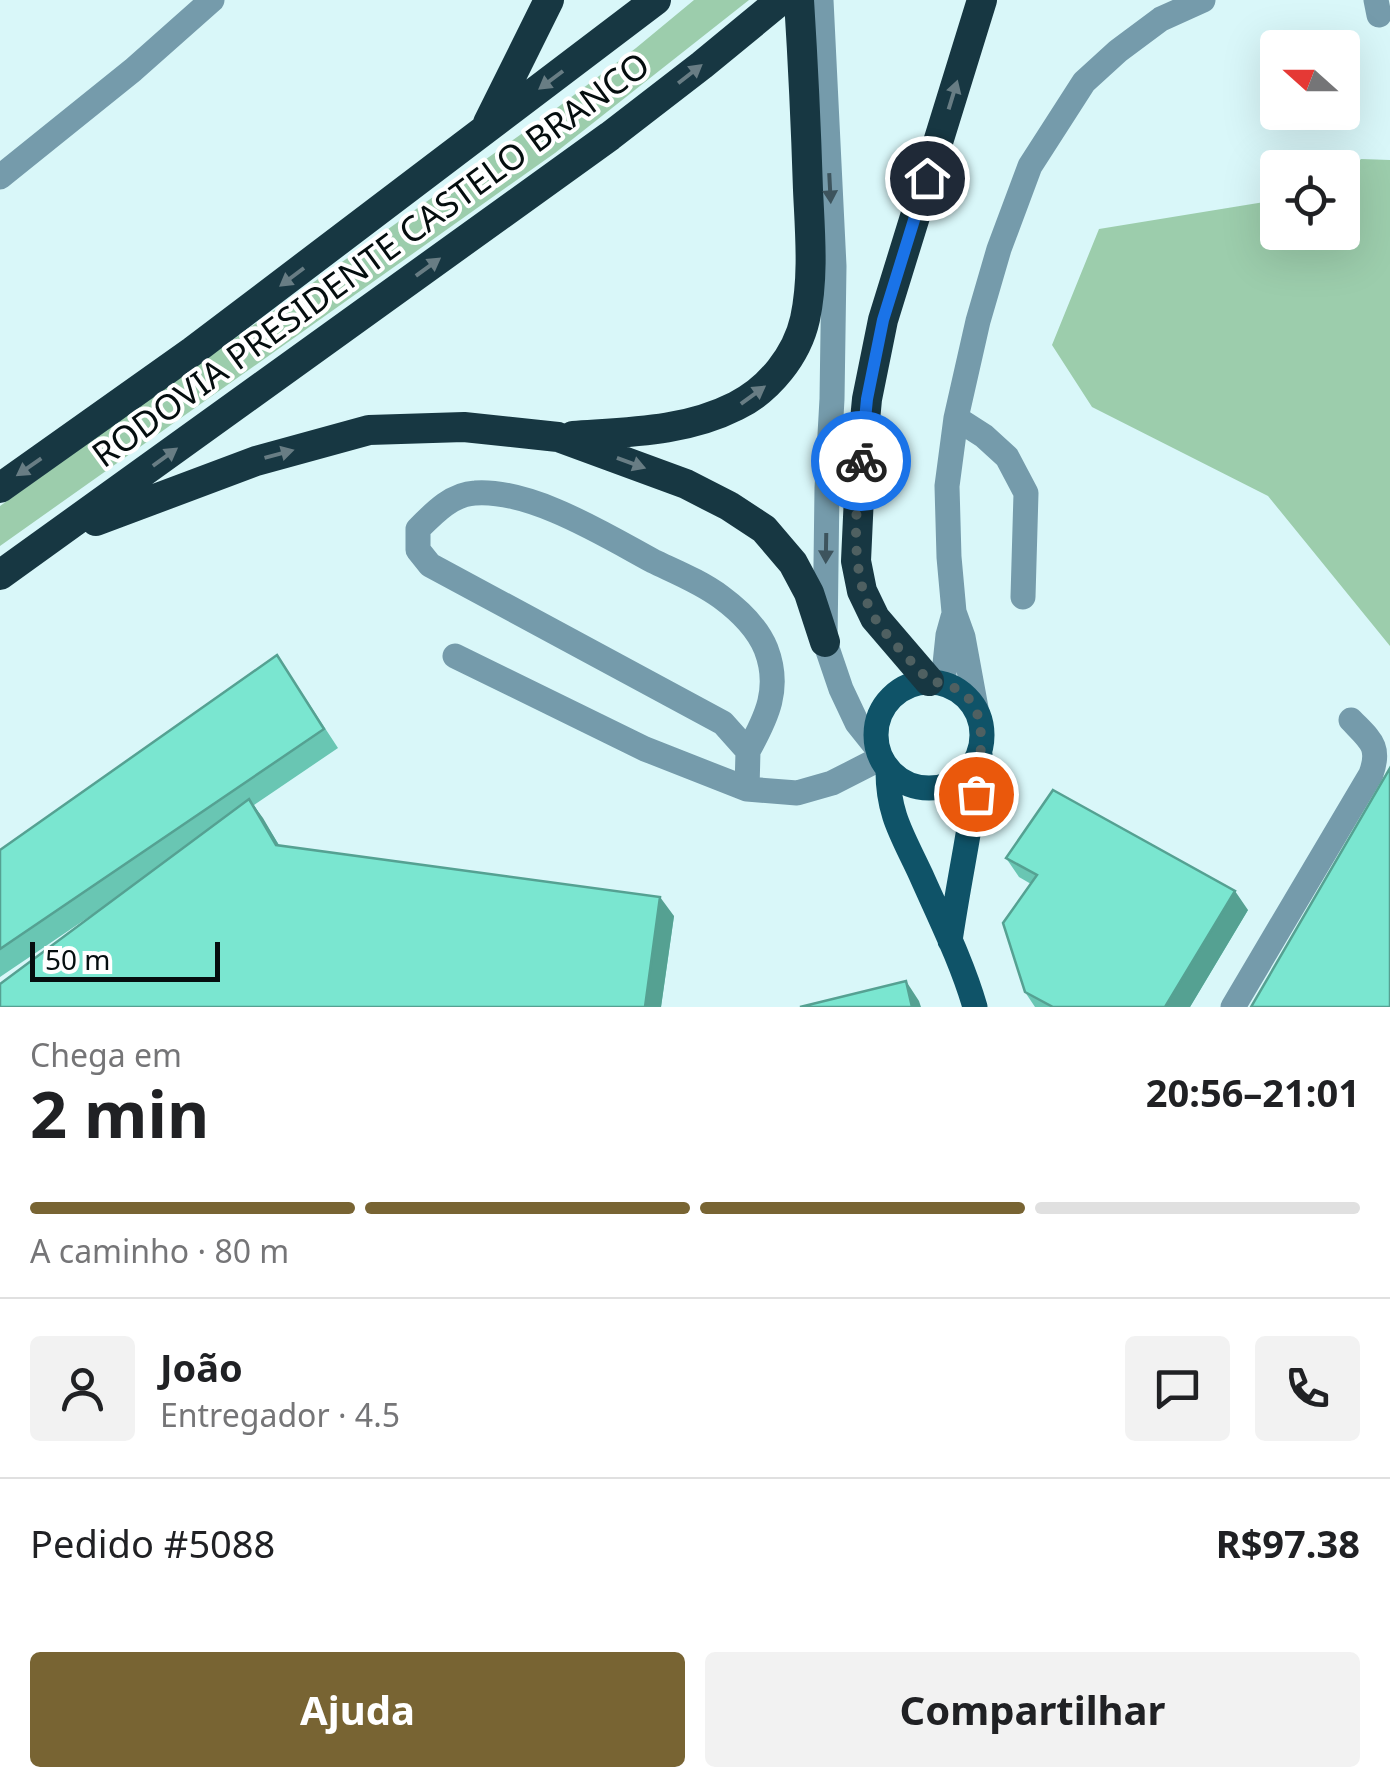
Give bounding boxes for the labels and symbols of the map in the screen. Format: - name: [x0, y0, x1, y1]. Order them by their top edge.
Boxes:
- north arrow: [1260, 30, 1360, 130]
- street label: RODOVIA PRESIDENTE CASTELO BRANCO: [82, 41, 658, 477]
- one-way arrow: [677, 65, 703, 85]
- one-way arrow: [538, 70, 564, 90]
- one-way arrow: [946, 79, 961, 110]
- pin: [885, 136, 970, 221]
- one-way arrow: [822, 172, 838, 204]
- one-way arrow: [415, 258, 441, 277]
- one-way arrow: [279, 266, 305, 286]
- one-way arrow: [740, 385, 766, 405]
- courier: [811, 411, 911, 511]
- one-way arrow: [264, 446, 295, 462]
- one-way arrow: [151, 448, 178, 468]
- one-way arrow: [616, 456, 646, 471]
- one-way arrow: [15, 457, 42, 476]
- one-way arrow: [817, 532, 833, 564]
- pin: [934, 752, 1019, 837]
- scale bar: [30, 937, 220, 981]

